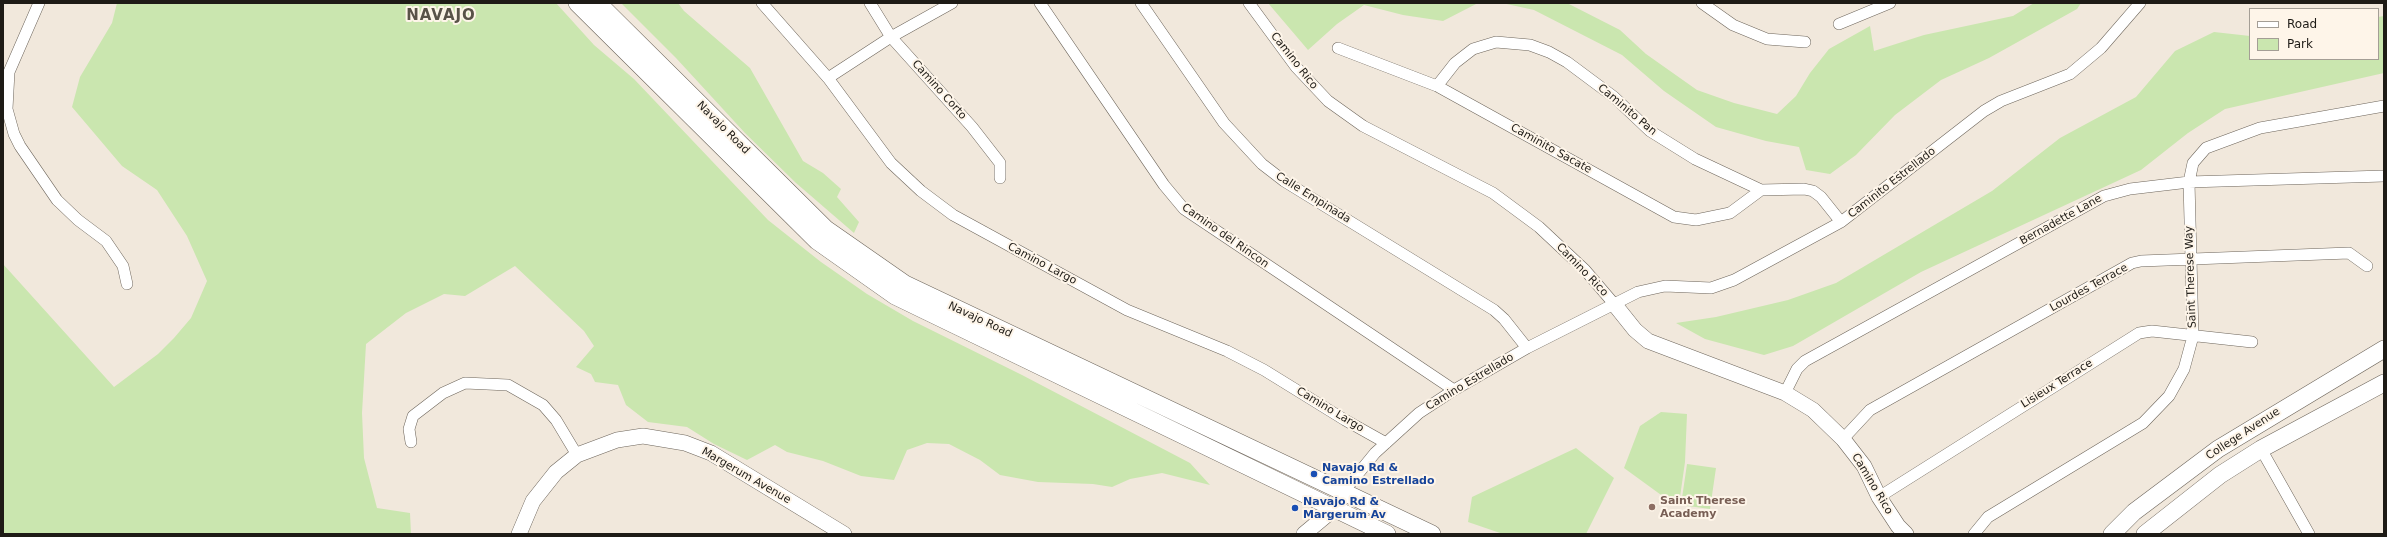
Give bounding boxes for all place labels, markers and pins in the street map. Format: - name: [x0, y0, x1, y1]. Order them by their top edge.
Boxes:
- place label: Navajo Rd & Camino Estrellado: [1322, 461, 1435, 487]
- marker: Navajo Rd & Camino Estrellado: [1309, 469, 1319, 479]
- place label: Saint Therese Academy: [1660, 494, 1746, 520]
- place label: Navajo Rd & Margerum Av: [1303, 495, 1386, 521]
- marker: Saint Therese Academy: [1647, 502, 1657, 512]
- marker: Navajo Rd & Margerum Av: [1290, 503, 1300, 513]

